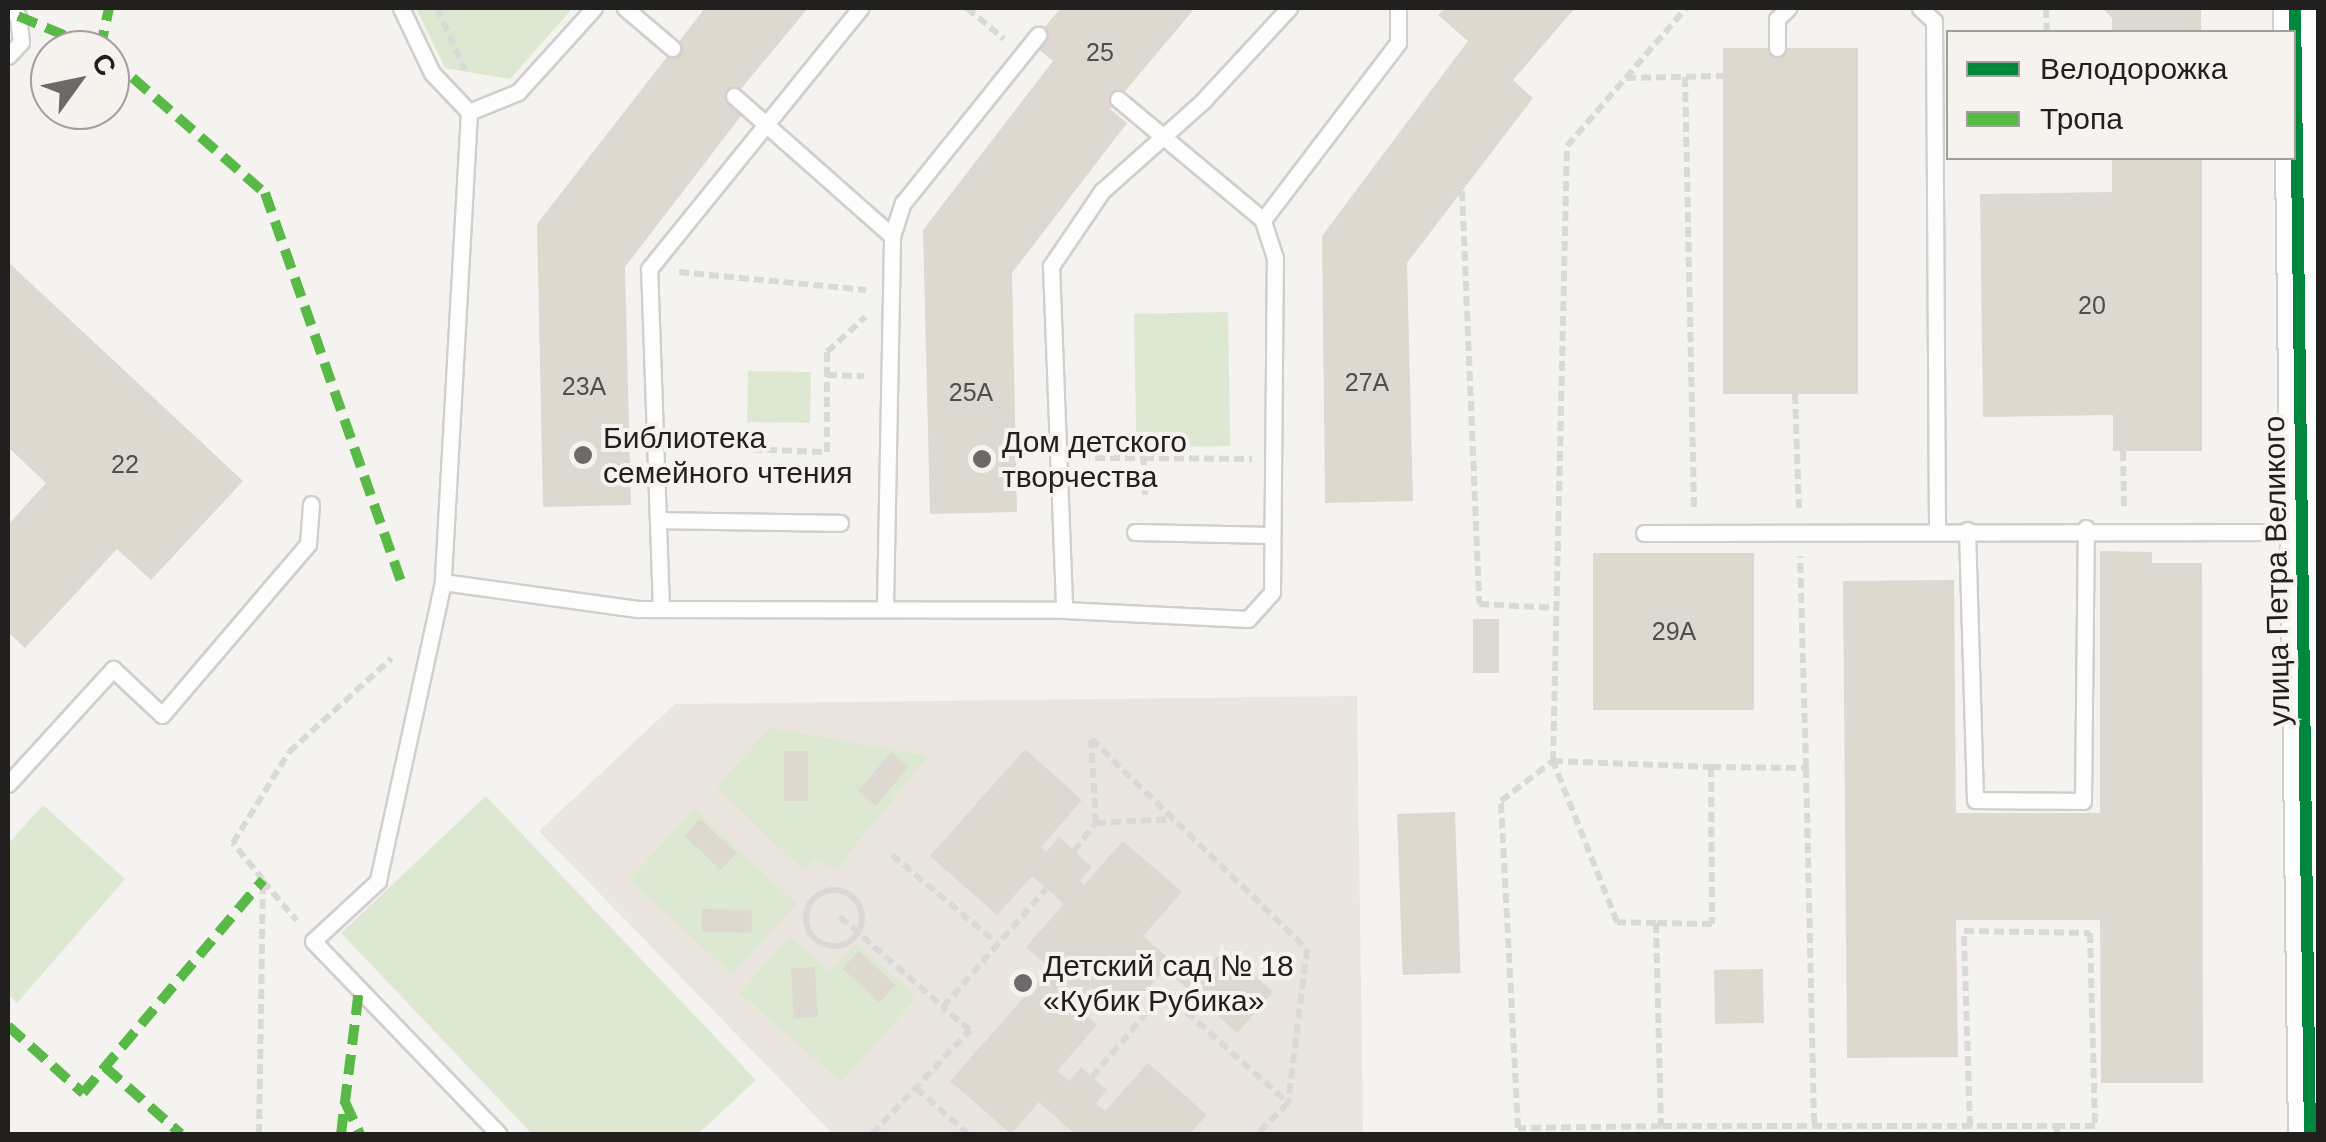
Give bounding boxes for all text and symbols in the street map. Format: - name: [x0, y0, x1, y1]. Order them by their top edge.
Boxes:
- north arrow: [30, 30, 130, 130]
- legend: [1946, 30, 2296, 160]
- house number: 25: [1086, 37, 1114, 67]
- text: С: [85, 48, 122, 81]
- text: Велодорожка: [2040, 52, 2227, 85]
- text: Тропа: [2040, 102, 2123, 135]
- house number: 20: [2078, 290, 2106, 320]
- house number: 27А: [1345, 367, 1389, 397]
- house number: 23А: [562, 371, 606, 401]
- house number: 25А: [949, 377, 993, 407]
- street label: улица Петра Великого: [2256, 415, 2298, 727]
- place label: Библиотека семейного чтения: [603, 420, 853, 490]
- place label: Дом детского творчества: [1002, 424, 1187, 494]
- marker: Библиотека семейного чтения: [572, 444, 594, 466]
- marker: Дом детского творчества: [971, 448, 993, 470]
- house number: 22: [111, 449, 139, 479]
- house number: 29А: [1652, 616, 1696, 646]
- place label: Детский сад № 18 «Кубик Рубика»: [1043, 948, 1294, 1018]
- marker: Детский сад № 18 «Кубик Рубика»: [1012, 972, 1034, 994]

